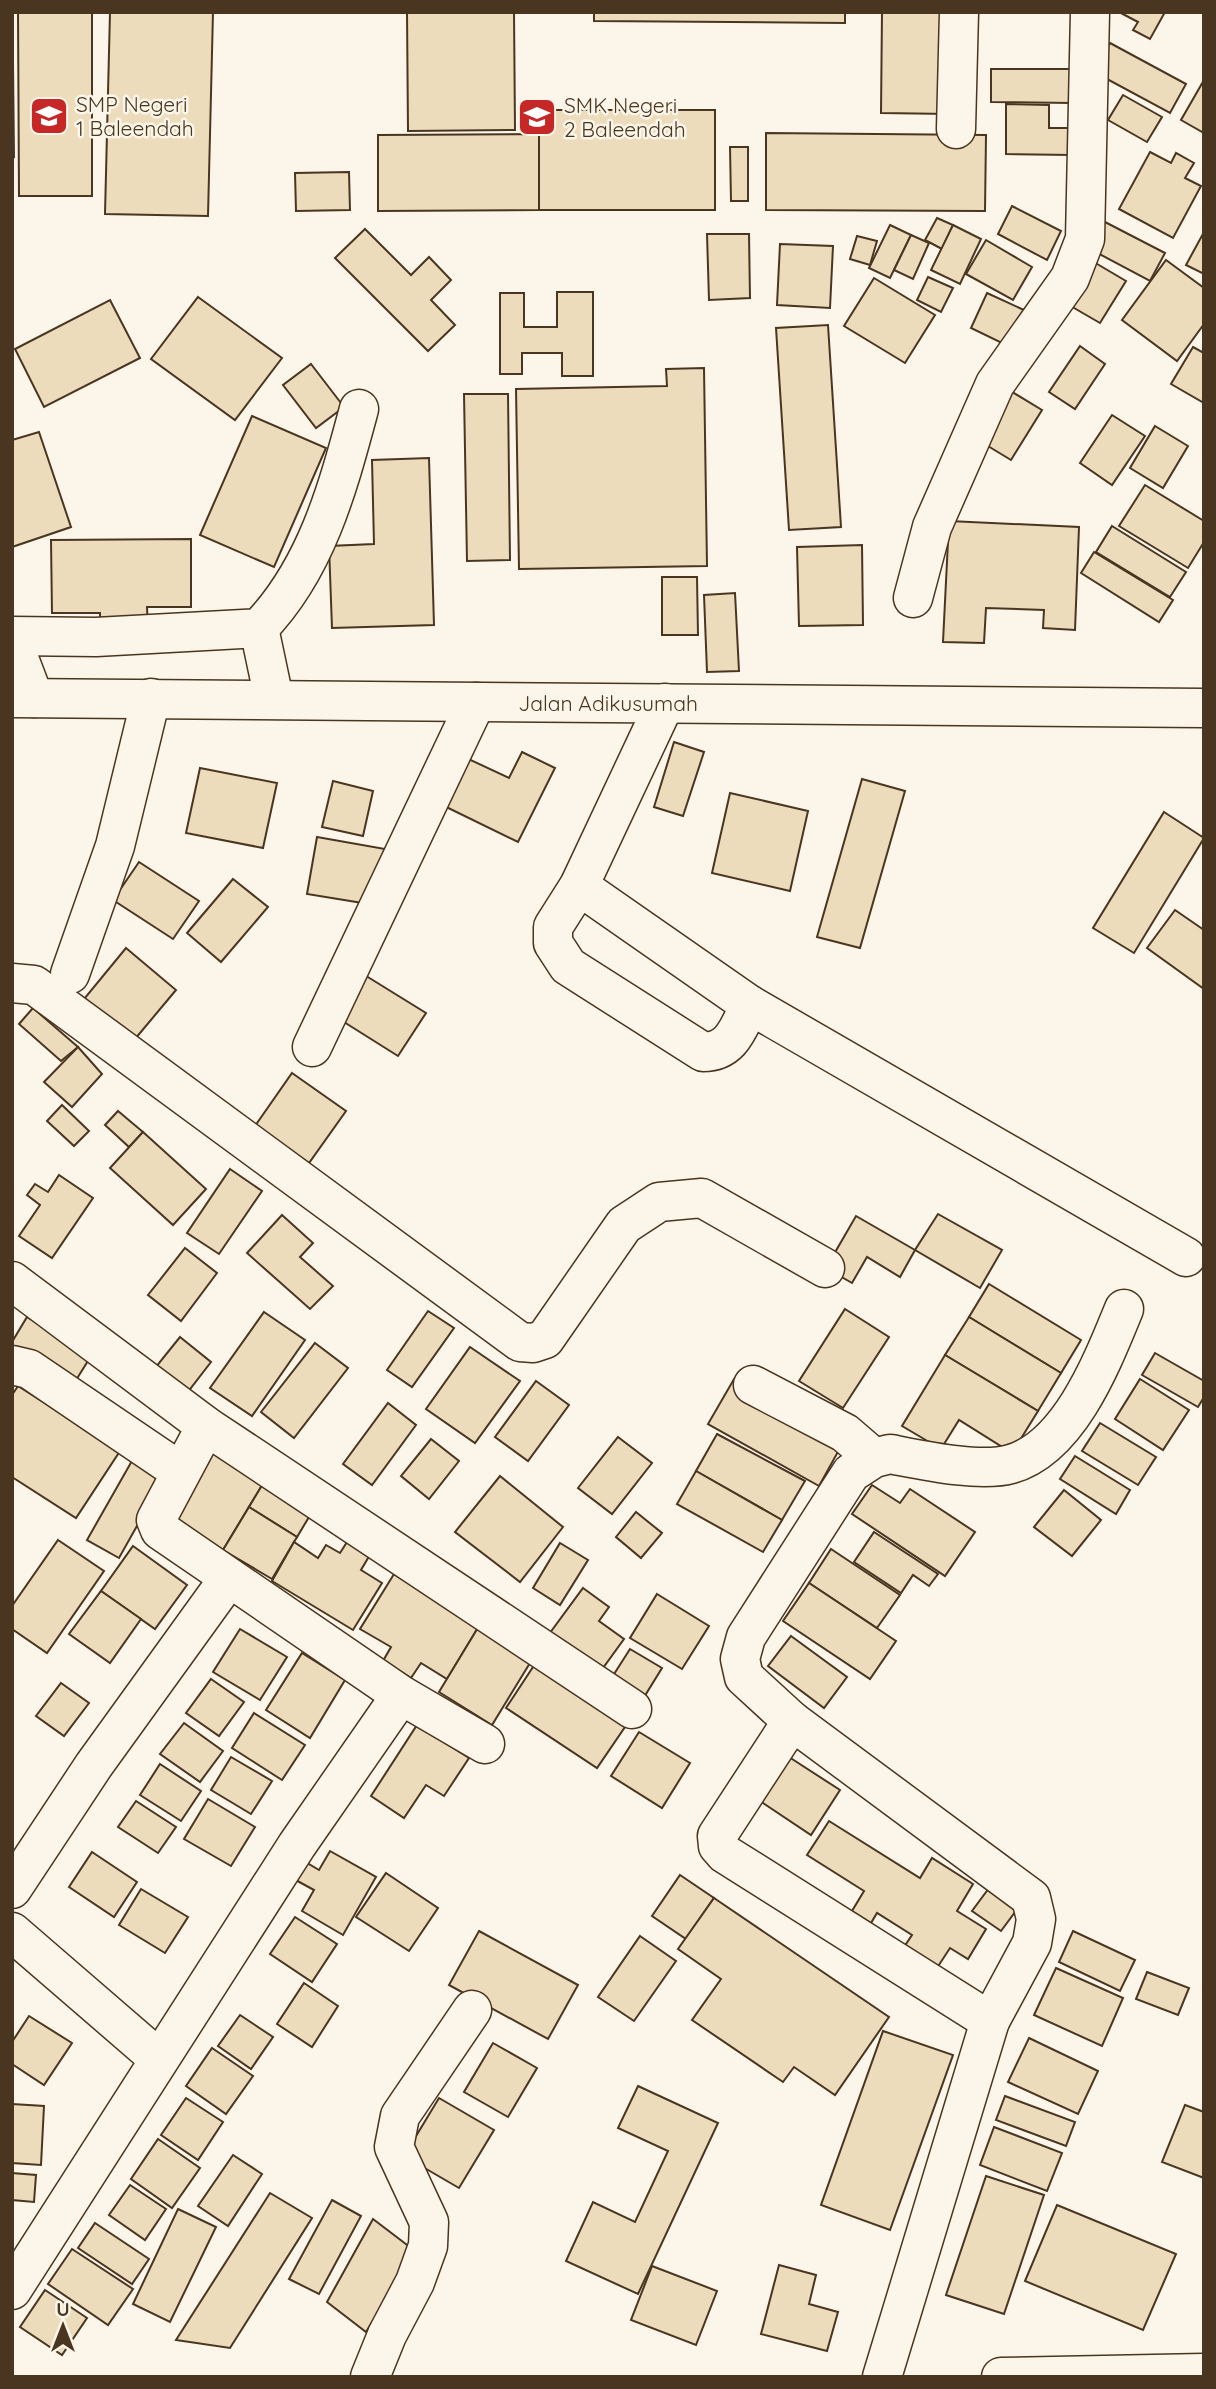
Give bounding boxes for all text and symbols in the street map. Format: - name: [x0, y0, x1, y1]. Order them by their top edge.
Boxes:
- place label: SMP Negeri 1 Baleendah: [76, 91, 194, 141]
- place label: SMK Negeri 2 Baleendah: [564, 92, 686, 142]
- school or university icon: SMP Negeri 1 Baleendah: [28, 95, 70, 137]
- school or university icon: SMK Negeri 2 Baleendah: [516, 96, 558, 138]
- street label: Jalan Adikusumah: [518, 690, 698, 716]
- north arrow: [28, 2291, 98, 2361]
- text: U: [56, 2297, 70, 2321]

